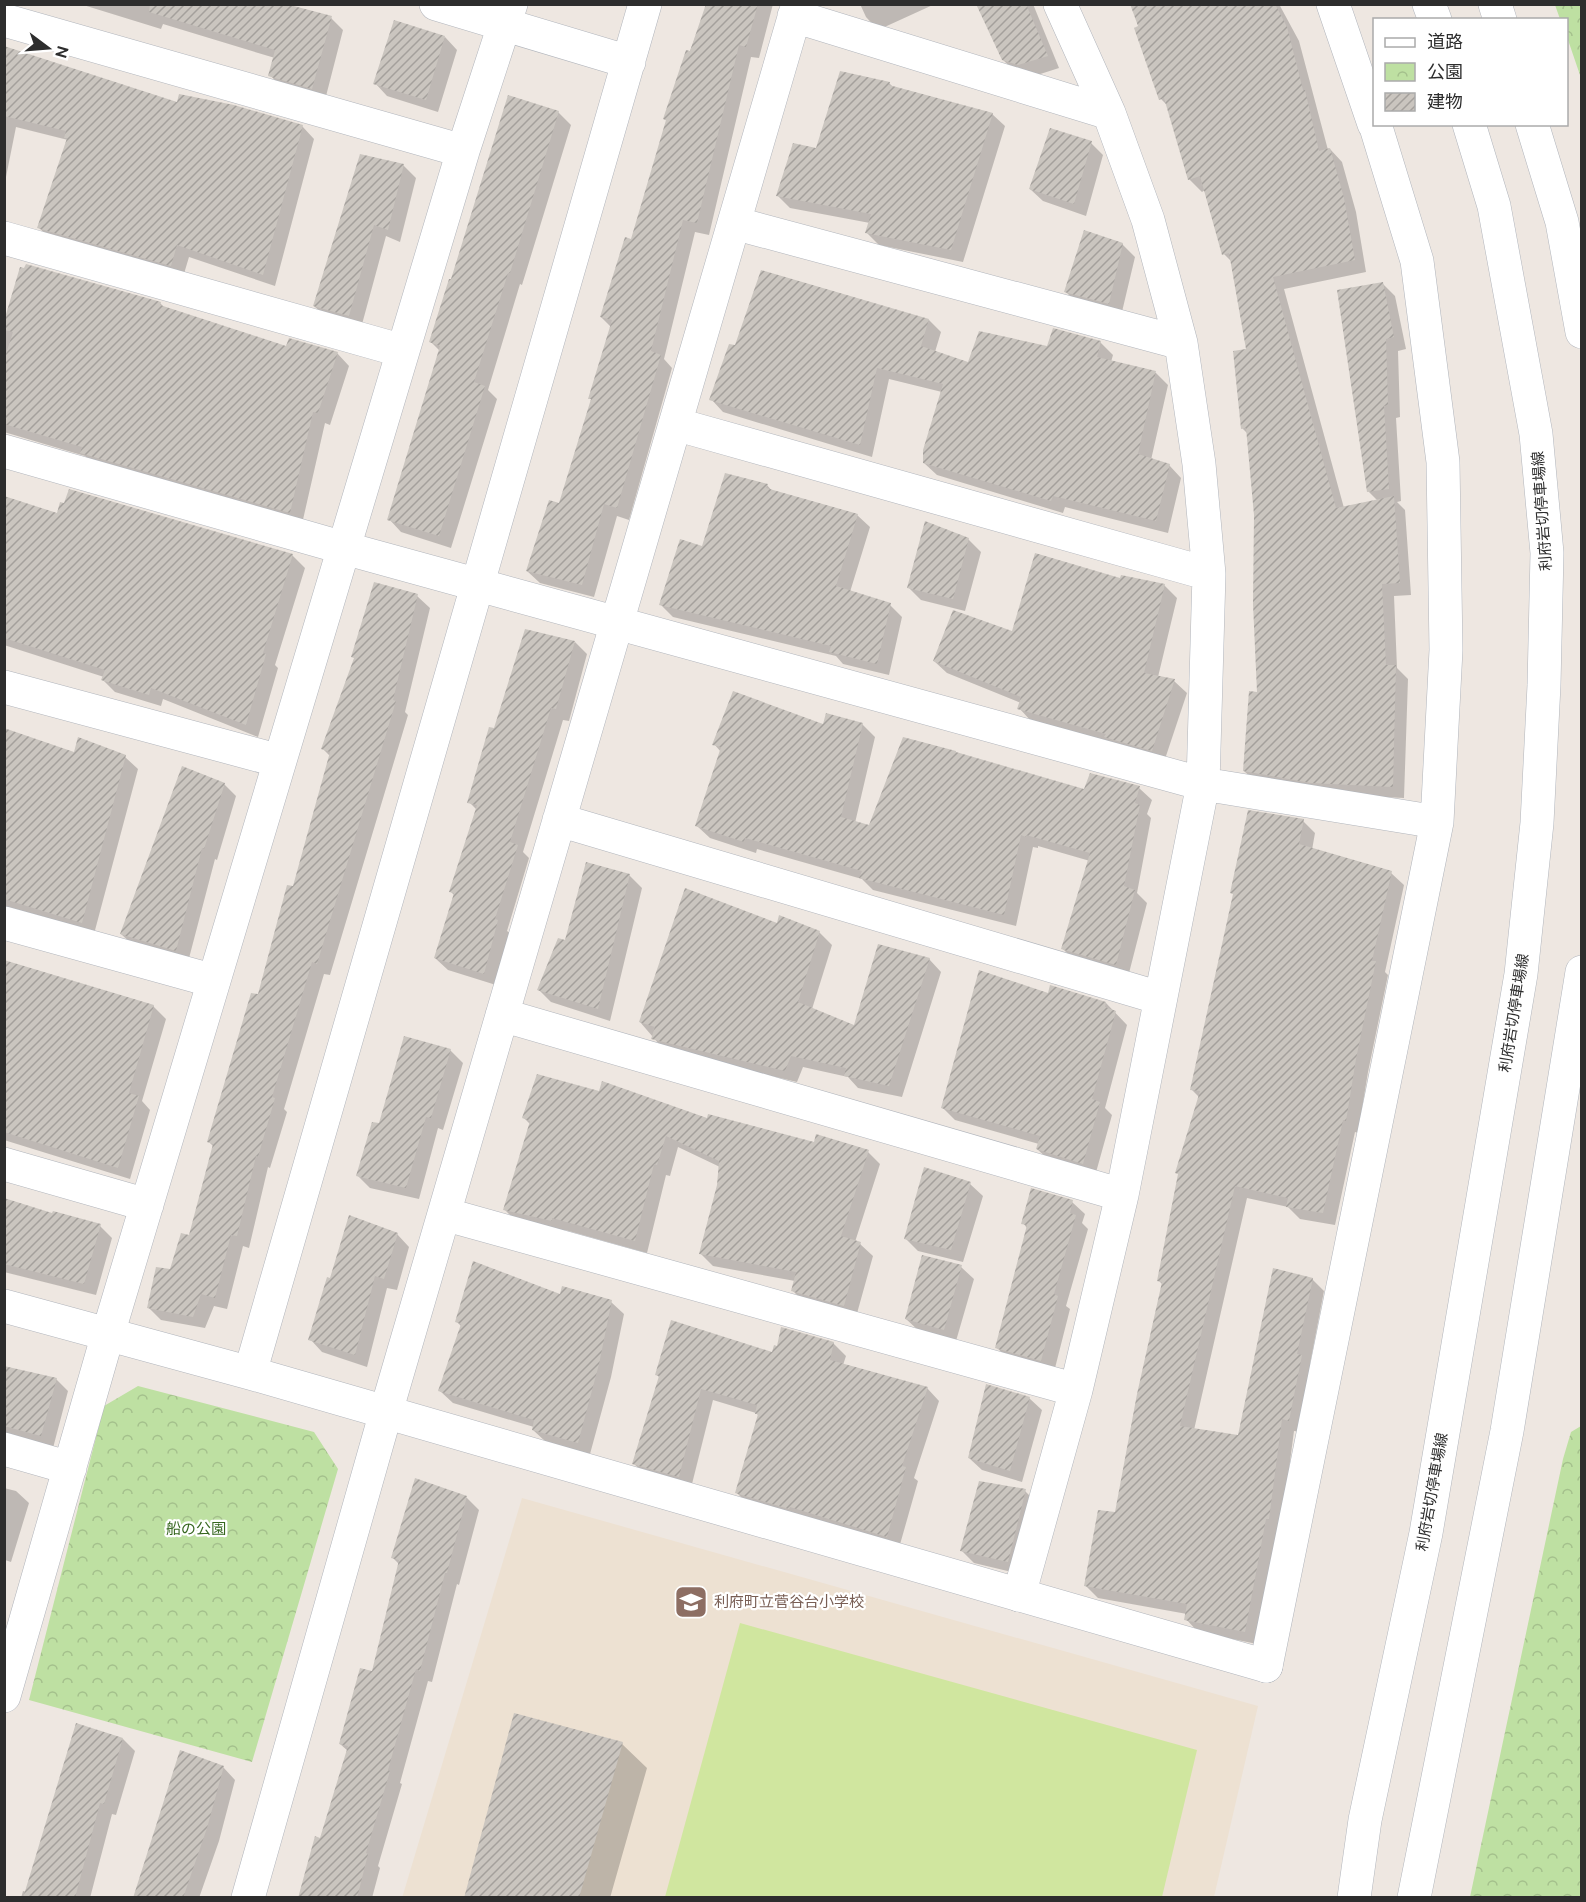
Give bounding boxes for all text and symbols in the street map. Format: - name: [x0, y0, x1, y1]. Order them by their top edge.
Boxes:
- north arrow: [18, 18, 78, 78]
- legend: [1373, 18, 1568, 126]
- text: 道路: [1427, 31, 1463, 51]
- text: N: [52, 44, 73, 60]
- text: 公園: [1427, 61, 1463, 81]
- text: 建物: [1427, 91, 1463, 111]
- street label: 利府岩切停車場線: [1529, 451, 1554, 571]
- street label: 利府岩切停車場線: [1496, 952, 1531, 1074]
- street label: 利府岩切停車場線: [1413, 1431, 1450, 1552]
- park label: 船の公園: [166, 1520, 226, 1537]
- school or university icon: 利府町立菅谷台小学校: [673, 1584, 709, 1620]
- place label: 利府町立菅谷台小学校: [714, 1593, 864, 1610]

